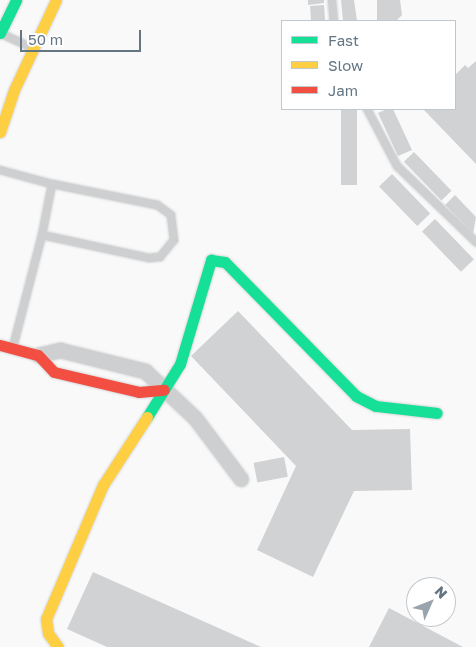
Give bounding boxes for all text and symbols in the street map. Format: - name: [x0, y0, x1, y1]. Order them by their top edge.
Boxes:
- scale bar: [22, 20, 144, 52]
- legend: [281, 20, 456, 110]
- text: 50 m: [28, 30, 63, 48]
- text: Fast: [328, 31, 359, 49]
- text: Slow: [328, 56, 363, 74]
- text: Jam: [328, 81, 358, 99]
- north arrow: [406, 577, 456, 627]
- text: N: [432, 582, 451, 602]

